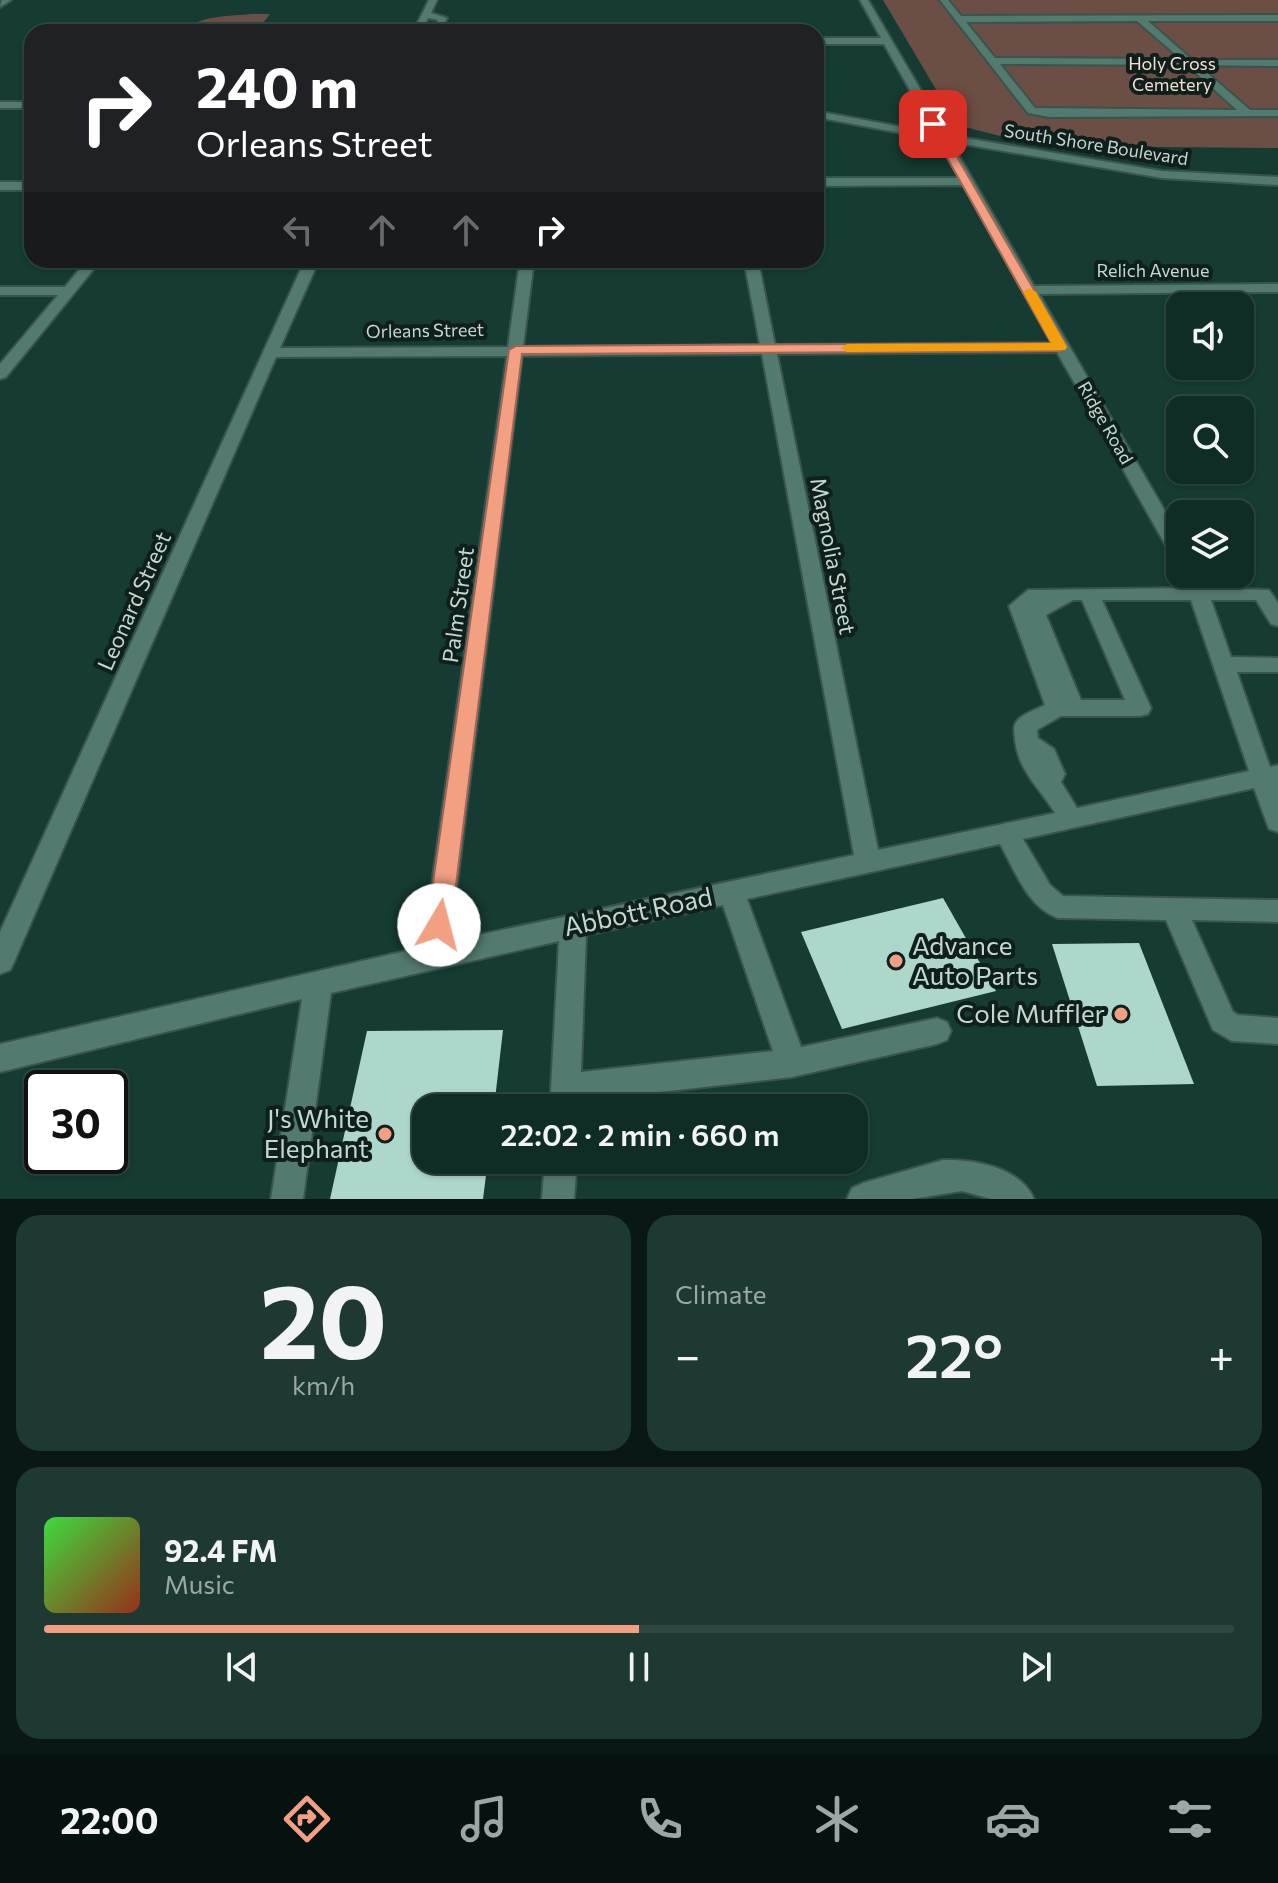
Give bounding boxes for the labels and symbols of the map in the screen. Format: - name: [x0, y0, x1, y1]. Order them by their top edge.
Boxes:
- park label: Holy Cross Cemetery: [1128, 52, 1216, 95]
- pin: [899, 90, 967, 158]
- street label: South Shore Boulevard: [1003, 119, 1190, 169]
- street label: Relich Avenue: [1097, 259, 1209, 281]
- street label: Orleans Street: [366, 318, 484, 342]
- street label: Ridge Road: [1073, 377, 1138, 468]
- street label: Magnolia Street: [805, 475, 862, 637]
- street label: Leonard Street: [91, 527, 176, 674]
- street label: Palm Street: [436, 545, 479, 664]
- street label: Abbott Road: [561, 880, 715, 941]
- position arrow: [397, 883, 481, 967]
- place label: Advance Auto Parts: [912, 929, 1038, 990]
- marker: Advance Auto Parts: [887, 952, 905, 970]
- place label: Cole Muffler: [956, 997, 1105, 1028]
- marker: Cole Muffler: [1112, 1005, 1130, 1023]
- speed limit sign: 30: [24, 1070, 128, 1174]
- place label: J's White Elephant: [264, 1102, 369, 1163]
- marker: J's White Elephant: [376, 1125, 394, 1143]

